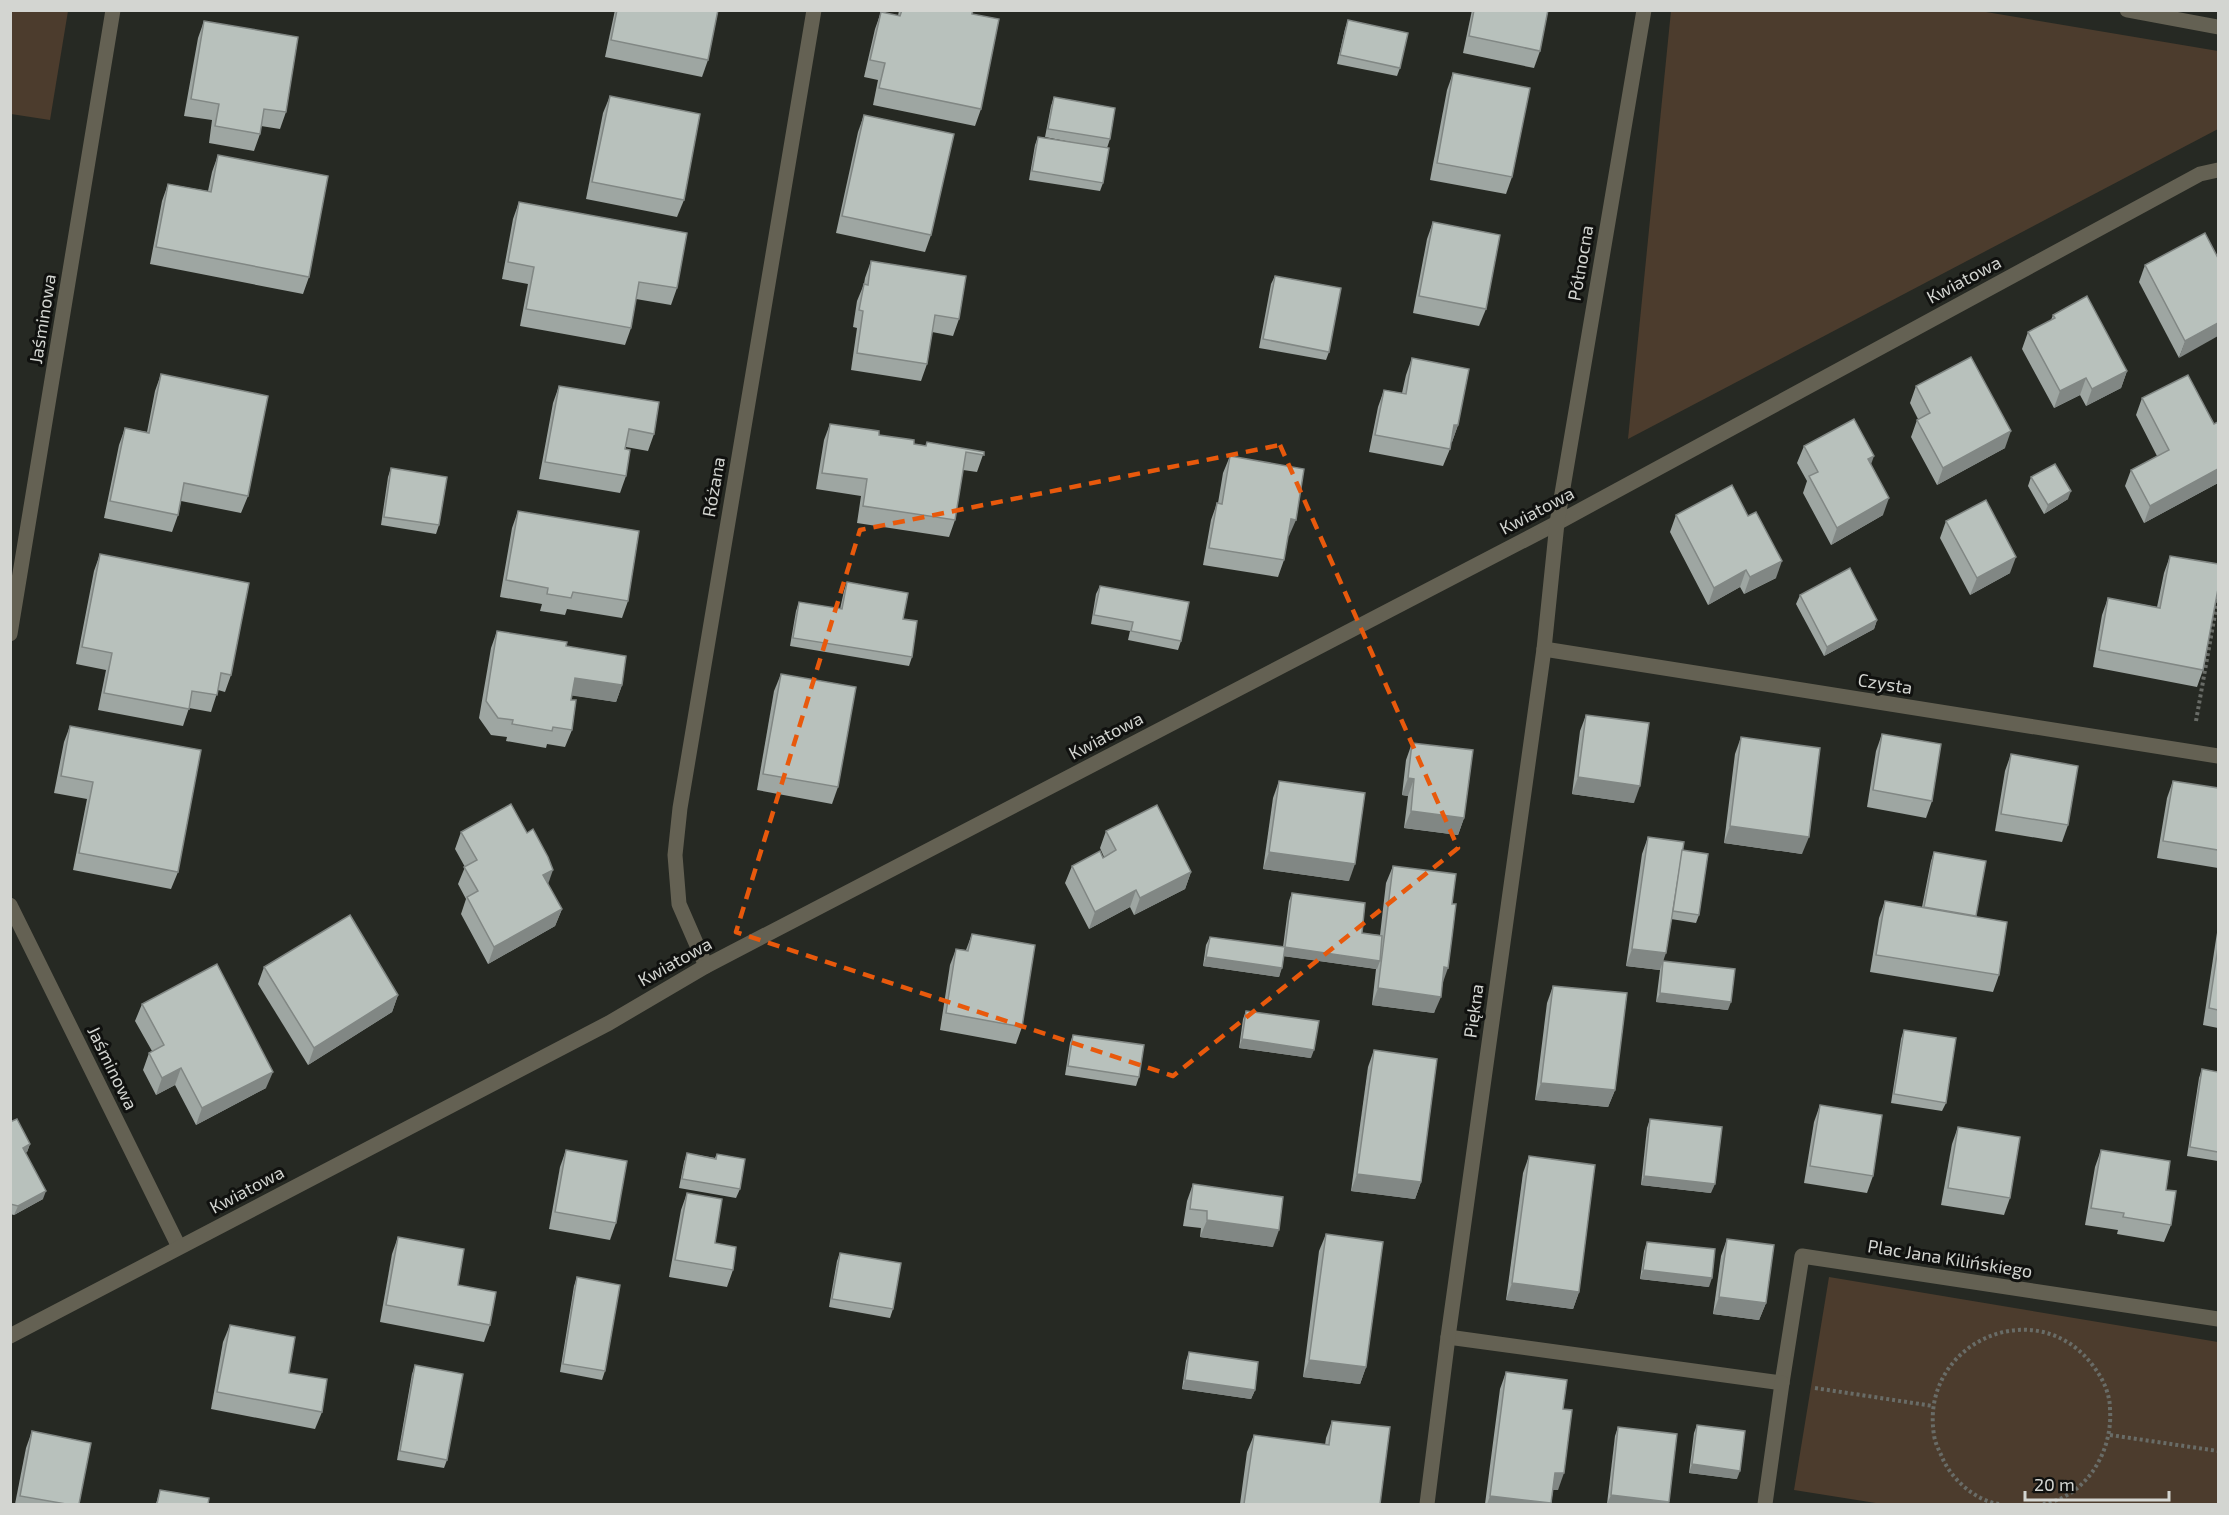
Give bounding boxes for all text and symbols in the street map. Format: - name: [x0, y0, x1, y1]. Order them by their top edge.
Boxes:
- street label: Północna: [1563, 223, 1597, 302]
- street label: Kwiatowa: [1923, 250, 2004, 308]
- street label: Jaśminowa: [24, 272, 60, 365]
- street label: Różana: [697, 455, 729, 519]
- street label: Kwiatowa: [1496, 481, 1577, 539]
- street label: Czysta: [1856, 668, 1914, 698]
- street label: Kwiatowa: [1065, 706, 1146, 764]
- street label: Kwiatowa: [634, 932, 715, 990]
- street label: Piękna: [1458, 982, 1488, 1039]
- street label: Jaśminowa: [83, 1022, 143, 1113]
- street label: Kwiatowa: [206, 1160, 287, 1218]
- street label: Plac Jana Kilińskiego: [1866, 1234, 2034, 1282]
- scale bar: [2025, 1464, 2169, 1502]
- text: 20 m: [2034, 1473, 2075, 1495]

